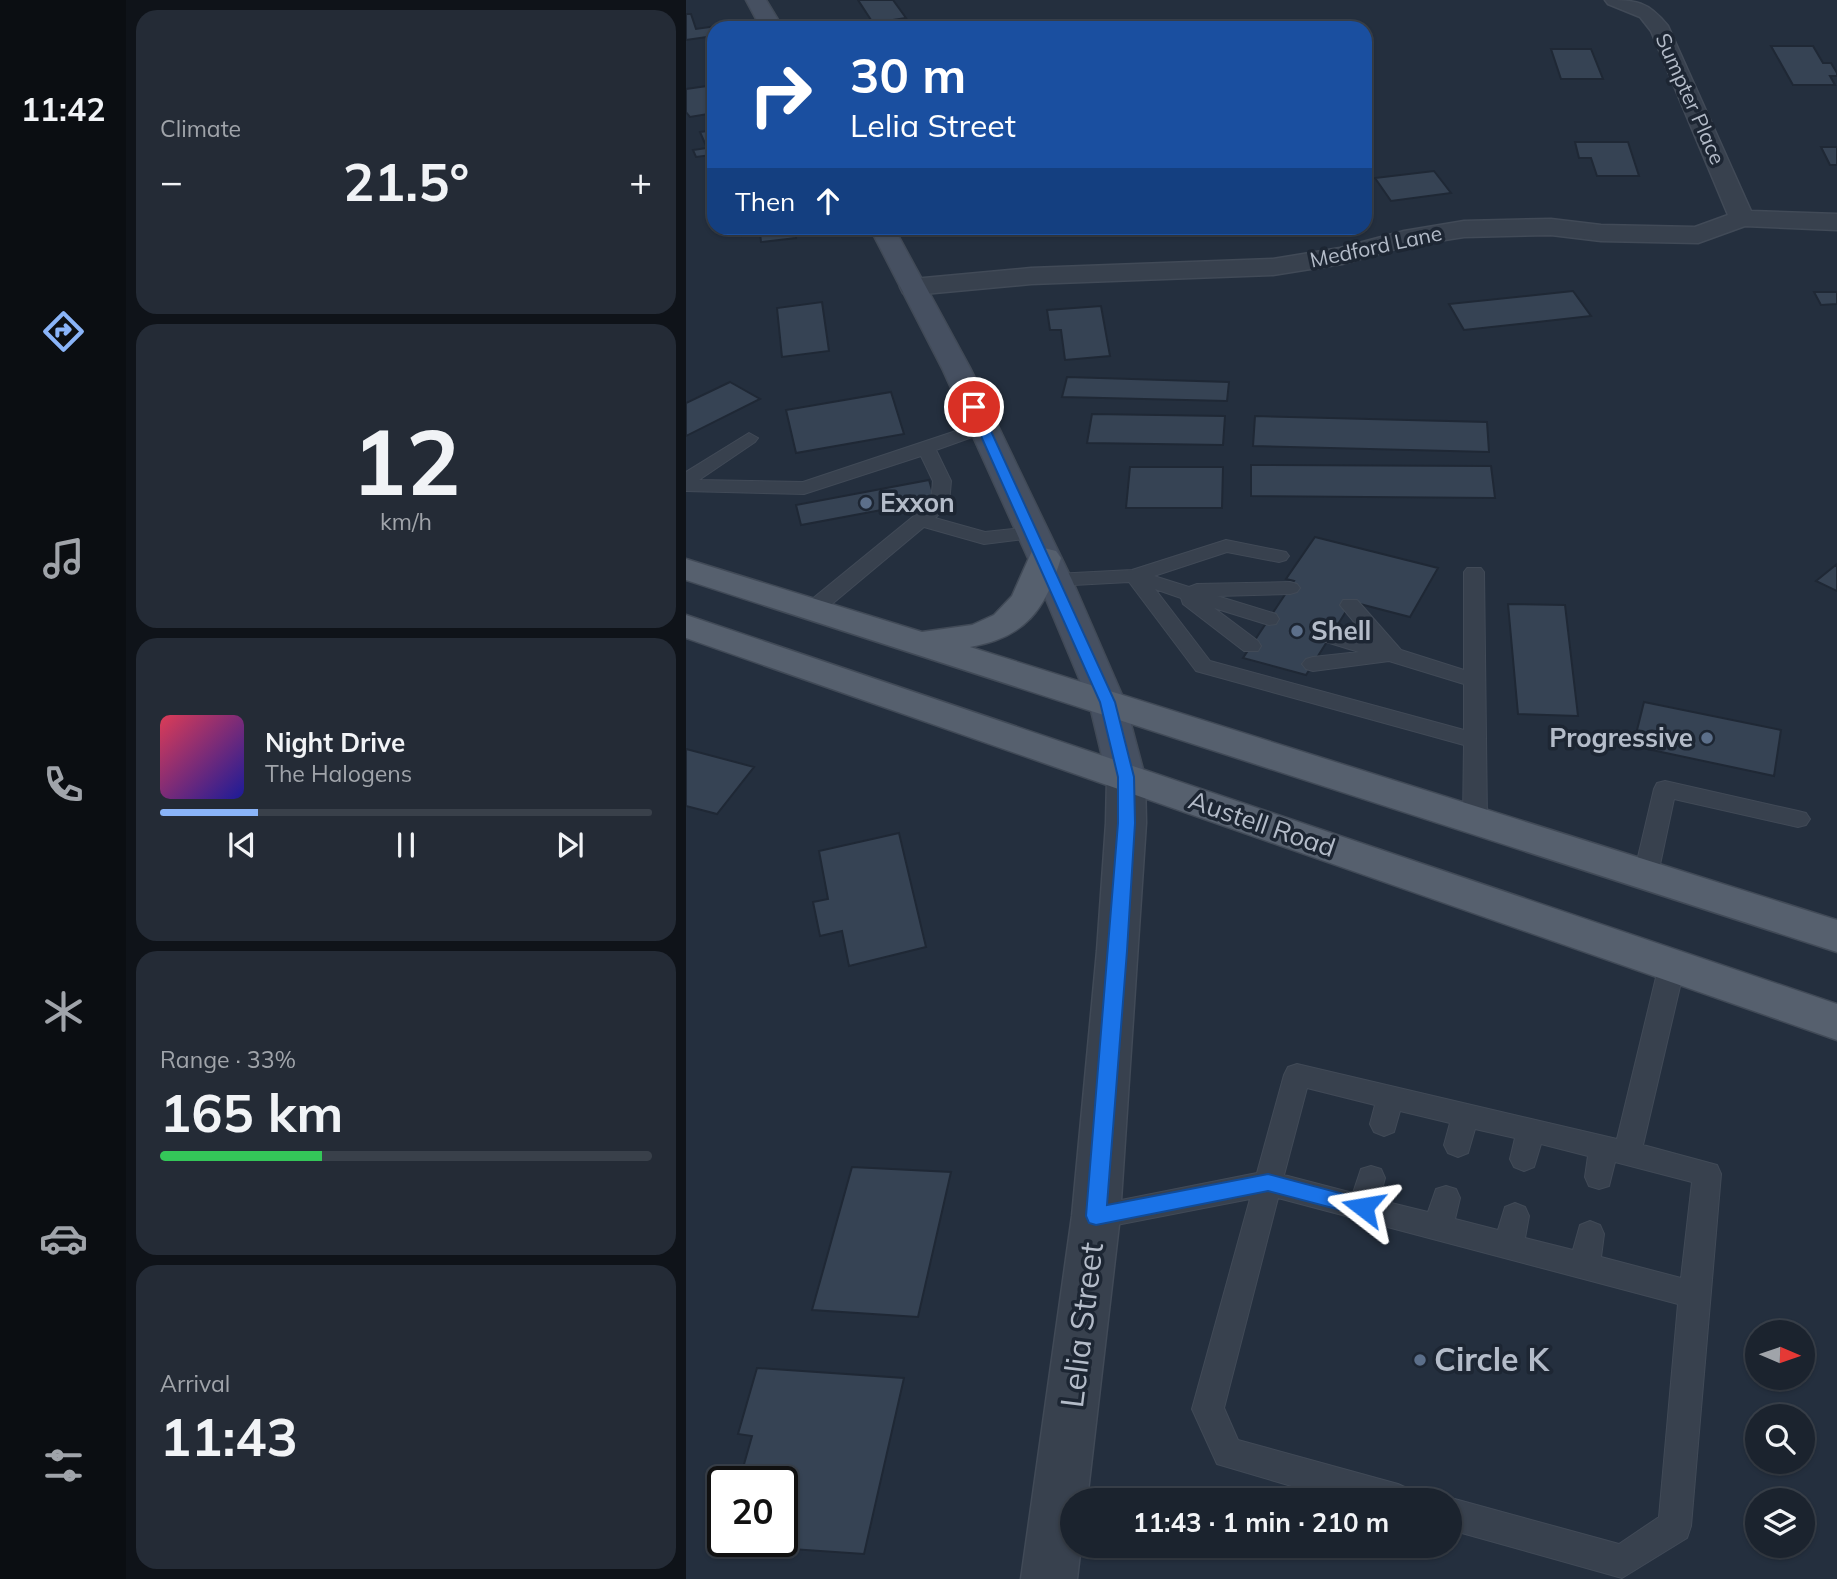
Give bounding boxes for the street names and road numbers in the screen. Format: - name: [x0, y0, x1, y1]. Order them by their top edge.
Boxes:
- street label: Sumpter Place: [1650, 29, 1731, 168]
- street label: Medford Lane: [1307, 219, 1444, 273]
- street label: Austell Road: [1185, 783, 1340, 864]
- street label: Lelia Street: [1051, 1240, 1111, 1410]

